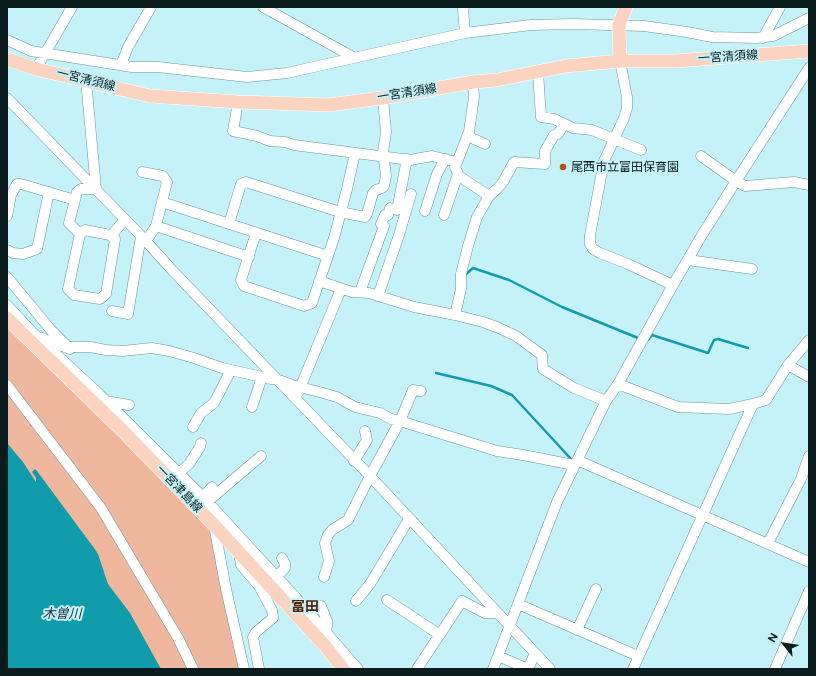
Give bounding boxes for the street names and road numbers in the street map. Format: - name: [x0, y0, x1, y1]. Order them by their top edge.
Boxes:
- street label: 一宮清須線: [698, 48, 758, 66]
- street label: 一宮清須線: [55, 66, 117, 94]
- street label: 一宮清須線: [376, 81, 438, 105]
- street label: 一宮津島線: [153, 462, 205, 516]

